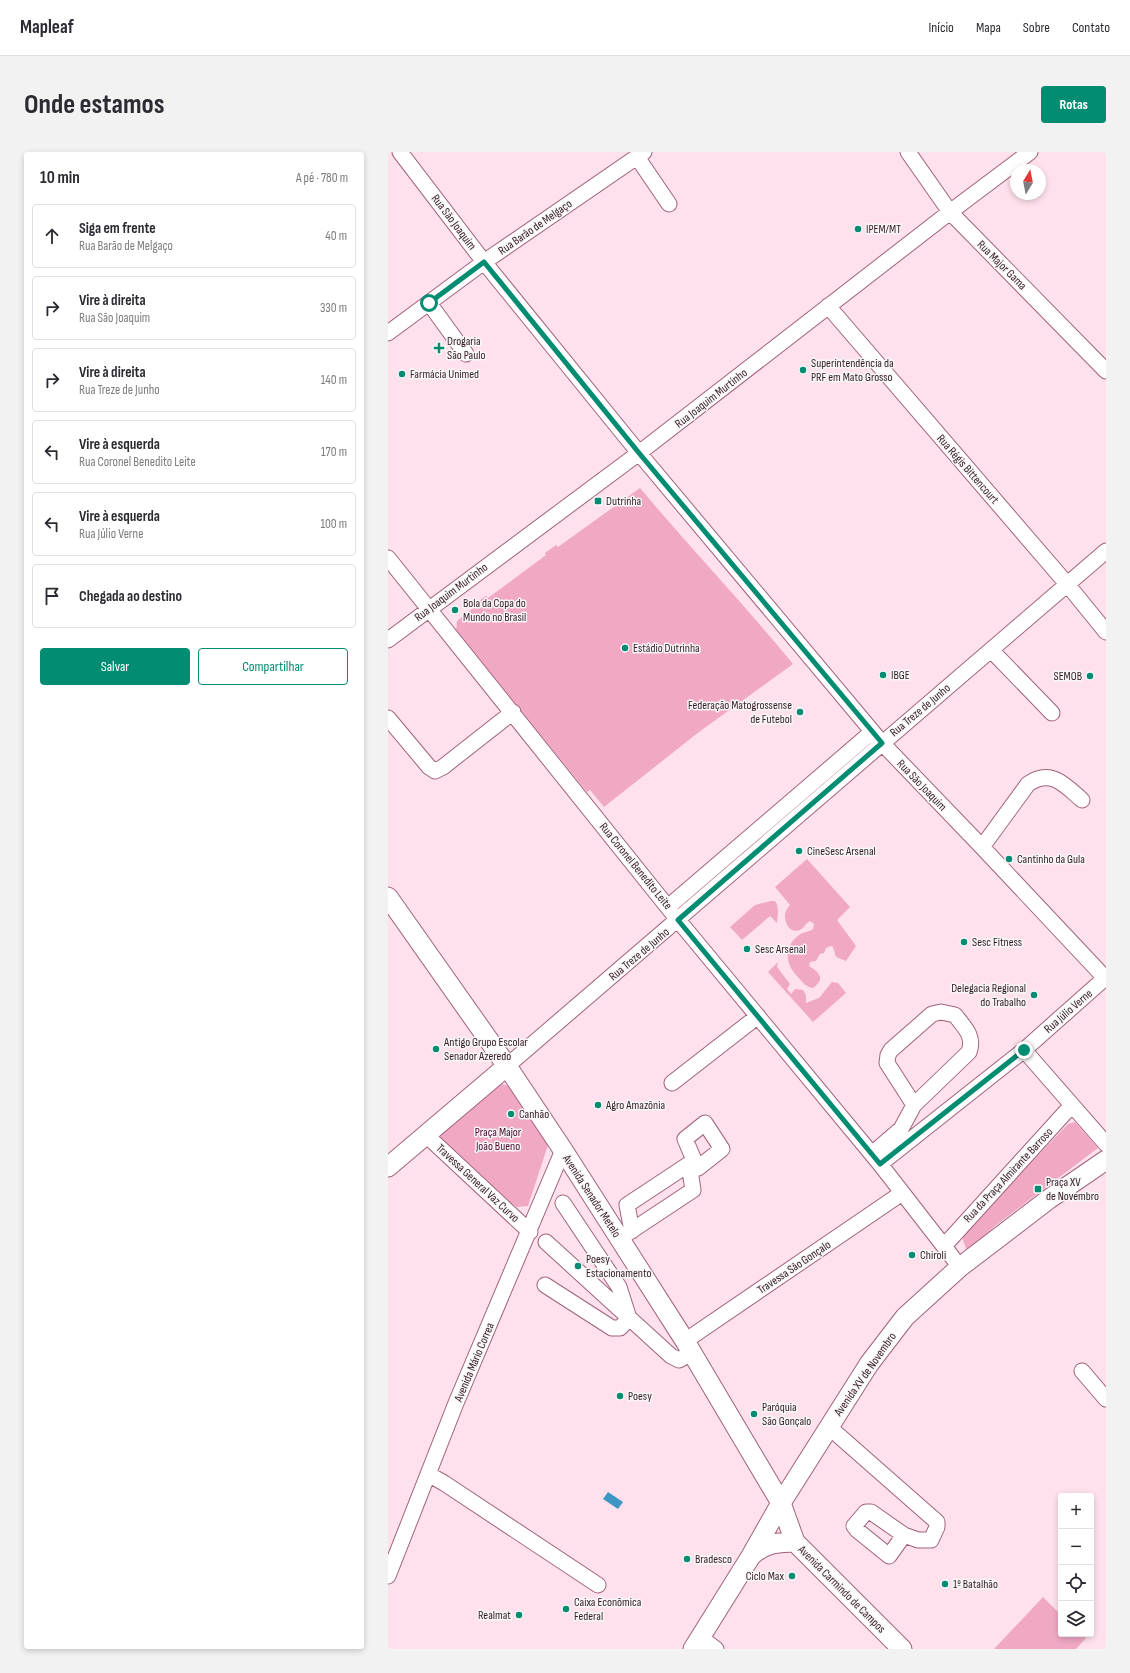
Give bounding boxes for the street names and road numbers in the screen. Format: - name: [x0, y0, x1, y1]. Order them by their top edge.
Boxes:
- street label: Rua São Joaquim: [428, 192, 480, 253]
- street label: Rua Barão de Melgaço: [495, 196, 575, 258]
- street label: Rua Major Gama: [974, 237, 1030, 294]
- street label: Rua Joaquim Murtinho: [672, 365, 751, 431]
- street label: Rua Régis Bittencourt: [933, 431, 1002, 507]
- street label: Rua Joaquim Murtinho: [412, 560, 491, 625]
- street label: Rua Treze de Junho: [887, 681, 954, 740]
- street label: Rua São Joaquim: [893, 756, 950, 814]
- street label: Rua Coronel Benedito Leite: [596, 820, 675, 913]
- street label: Rua Treze de Junho: [606, 925, 673, 984]
- street label: Rua Júlio Verne: [1041, 986, 1096, 1037]
- street label: Rua da Praça Almirante Barroso: [960, 1125, 1056, 1226]
- street label: Travessa General Vaz Curvo: [433, 1141, 523, 1226]
- street label: Avenida Senador Metelo: [559, 1151, 624, 1241]
- street label: Travessa São Gonçalo: [755, 1237, 834, 1297]
- street label: Avenida Mário Correa: [451, 1320, 498, 1405]
- street label: Avenida XV de Novembro: [830, 1330, 900, 1420]
- street label: Avenida Carmindo de Campos: [794, 1542, 889, 1636]

